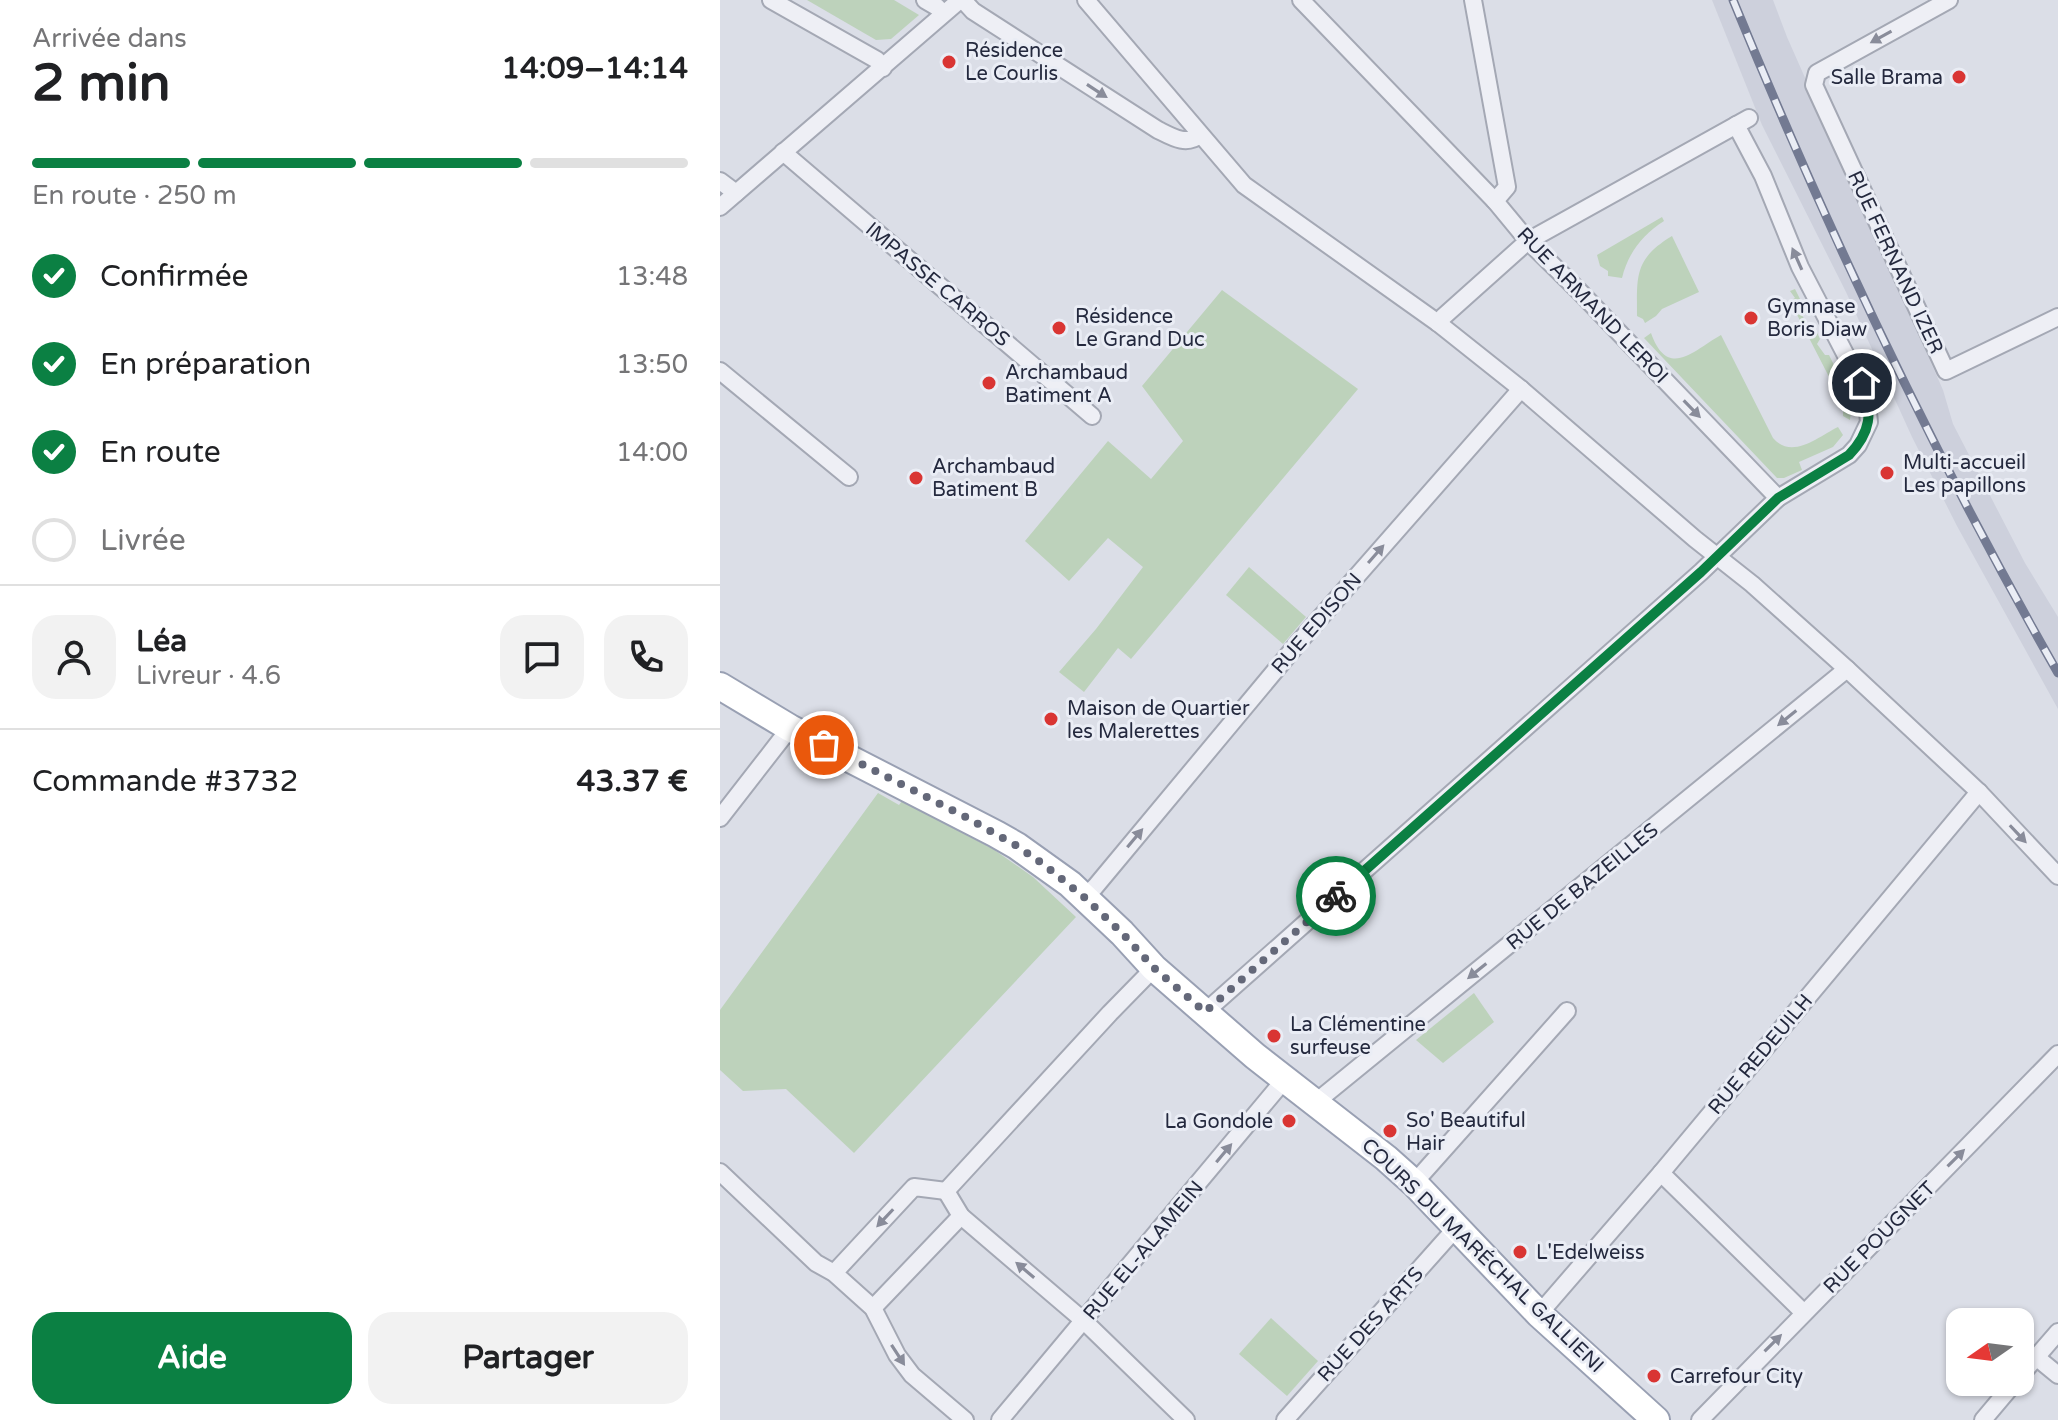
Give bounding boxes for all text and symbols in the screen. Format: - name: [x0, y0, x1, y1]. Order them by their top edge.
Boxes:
- text: Arrivée dans: [32, 23, 187, 54]
- one-way arrow: [1869, 30, 1892, 44]
- place label: Résidence Le Courlis: [965, 39, 1063, 86]
- text: 14:09–14:14: [501, 50, 688, 87]
- text: 2 min: [32, 52, 171, 115]
- marker: Résidence Le Courlis: [940, 53, 958, 71]
- place label: Salle Brama: [1831, 66, 1943, 90]
- marker: Salle Brama: [1950, 68, 1968, 86]
- one-way arrow: [1086, 83, 1108, 97]
- street label: RUE FERNAND IZER: [1842, 167, 1948, 358]
- text: En route · 250 m: [32, 180, 237, 211]
- street label: IMPASSE CARROS: [860, 217, 1014, 352]
- street label: RUE ARMAND LEROI: [1512, 223, 1673, 389]
- one-way arrow: [1791, 247, 1804, 271]
- icon: check: [32, 254, 76, 298]
- text: Confirmée: [100, 258, 249, 295]
- text: 13:48: [616, 261, 688, 292]
- place label: Gymnase Boris Diaw: [1767, 295, 1867, 342]
- place label: Résidence Le Grand Duc: [1075, 305, 1205, 352]
- marker: Gymnase Boris Diaw: [1742, 309, 1760, 327]
- marker: Résidence Le Grand Duc: [1050, 319, 1068, 337]
- icon: check: [32, 342, 76, 386]
- text: En préparation: [100, 346, 311, 383]
- text: 13:50: [616, 349, 688, 380]
- pin: [1828, 349, 1896, 417]
- place label: Archambaud Batiment A: [1005, 361, 1128, 408]
- icon: home: [1840, 361, 1884, 405]
- marker: Archambaud Batiment A: [980, 374, 998, 392]
- one-way arrow: [1682, 399, 1701, 418]
- icon: check: [32, 430, 76, 474]
- text: En route: [100, 434, 221, 471]
- text: 14:00: [616, 437, 688, 468]
- place label: Multi-accueil Les papillons: [1903, 451, 2026, 498]
- place label: Archambaud Batiment B: [932, 455, 1055, 502]
- marker: Multi-accueil Les papillons: [1878, 464, 1896, 482]
- marker: Archambaud Batiment B: [907, 469, 925, 487]
- text: Livrée: [100, 522, 186, 559]
- one-way arrow: [1367, 544, 1384, 564]
- street label: RUE EDISON: [1267, 568, 1367, 679]
- button: person: [32, 615, 116, 699]
- button: chat: [500, 615, 584, 699]
- button: phone: [604, 615, 688, 699]
- text: Léa: [136, 623, 187, 660]
- text: Livreur · 4.6: [136, 660, 281, 691]
- place label: Maison de Quartier les Malerettes: [1067, 697, 1250, 744]
- marker: Maison de Quartier les Malerettes: [1042, 710, 1060, 728]
- one-way arrow: [1777, 710, 1797, 726]
- pin: [790, 711, 858, 779]
- icon: bag: [802, 723, 846, 767]
- text: Commande #3732: [32, 763, 298, 800]
- text: 43.37 €: [577, 763, 688, 800]
- street label: RUE DE BAZEILLES: [1502, 818, 1663, 955]
- one-way arrow: [2009, 824, 2027, 843]
- one-way arrow: [1126, 828, 1143, 848]
- courier: [1296, 856, 1376, 936]
- icon: bike: [1314, 874, 1358, 918]
- one-way arrow: [1467, 962, 1487, 979]
- street label: RUE REDEUILH: [1703, 990, 1818, 1120]
- place label: La Clémentine surfeuse: [1290, 1013, 1426, 1060]
- marker: La Clémentine surfeuse: [1265, 1027, 1283, 1045]
- place label: So' Beautiful Hair: [1406, 1109, 1526, 1156]
- place label: La Gondole: [1164, 1110, 1273, 1134]
- marker: La Gondole: [1280, 1112, 1298, 1130]
- marker: So' Beautiful Hair: [1381, 1122, 1399, 1140]
- street label: COURS DU MARÉCHAL GALLIENI: [1356, 1133, 1609, 1378]
- one-way arrow: [1215, 1143, 1232, 1163]
- one-way arrow: [1946, 1149, 1965, 1168]
- street label: RUE EL-ALAMEIN: [1079, 1176, 1209, 1325]
- street label: RUE POUGNET: [1819, 1177, 1941, 1299]
- one-way arrow: [877, 1209, 895, 1228]
- place label: L'Edelweiss: [1536, 1241, 1645, 1265]
- marker: L'Edelweiss: [1511, 1243, 1529, 1261]
- one-way arrow: [1015, 1262, 1035, 1279]
- street label: RUE DES ARTS: [1313, 1262, 1429, 1387]
- north arrow: [1946, 1308, 2034, 1396]
- map controls: [1946, 1308, 2034, 1396]
- button: Aide: [32, 1312, 352, 1404]
- button: Partager: [368, 1312, 688, 1404]
- one-way arrow: [1763, 1335, 1782, 1353]
- one-way arrow: [891, 1345, 906, 1366]
- place label: Carrefour City: [1670, 1365, 1803, 1389]
- marker: Carrefour City: [1645, 1367, 1663, 1385]

